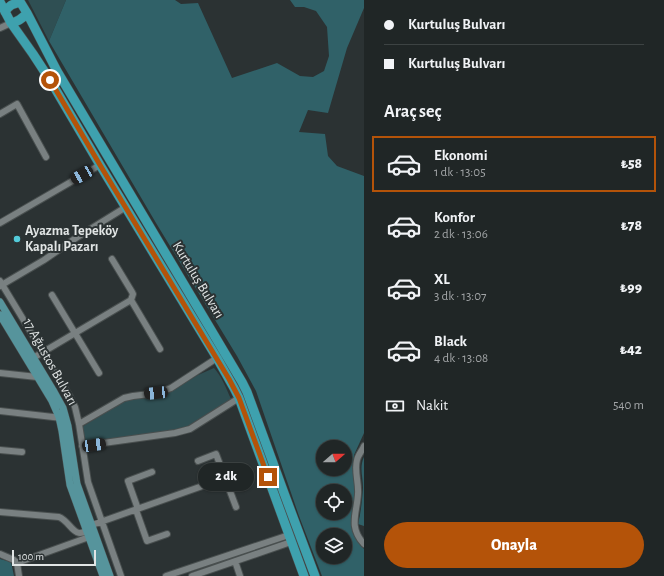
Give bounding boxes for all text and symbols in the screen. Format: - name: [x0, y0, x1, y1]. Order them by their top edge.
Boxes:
- text: Kurtuluş Bulvarı: [408, 17, 505, 32]
- text: Kurtuluş Bulvarı: [408, 56, 505, 71]
- route start: [41, 71, 59, 89]
- text: Araç seç: [384, 103, 441, 121]
- icon: car: [386, 146, 422, 182]
- text: Ekonomi: [434, 148, 488, 163]
- text: ₺58: [621, 156, 642, 171]
- car: [69, 164, 95, 186]
- text: 1 dk · 13:05: [434, 166, 486, 179]
- icon: car: [386, 208, 422, 244]
- text: Konfor: [434, 210, 475, 225]
- text: ₺78: [621, 218, 642, 233]
- place label: Ayazma Tepeköy Kapalı Pazarı: [25, 224, 119, 254]
- text: 2 dk · 13:06: [434, 228, 488, 241]
- marker: Ayazma Tepeköy Kapalı Pazarı: [12, 234, 22, 244]
- street label: Kurtuluş Bulvarı: [170, 239, 226, 321]
- icon: car: [386, 270, 422, 306]
- text: XL: [434, 272, 450, 287]
- text: ₺99: [620, 280, 642, 295]
- text: 3 dk · 13:07: [434, 290, 487, 303]
- street label: 17 Ağustos Bulvarı: [20, 316, 80, 408]
- icon: car: [386, 332, 422, 368]
- text: Black: [434, 334, 467, 349]
- text: ₺42: [620, 342, 642, 357]
- text: 4 dk · 13:08: [434, 352, 488, 365]
- car: [143, 386, 169, 400]
- icon: cash: [384, 395, 406, 417]
- text: Nakit: [416, 398, 448, 413]
- text: 540 m: [613, 399, 644, 412]
- car: [81, 437, 107, 453]
- north arrow: [316, 440, 352, 476]
- map controls: [316, 440, 352, 564]
- callout: 2 dk: [198, 463, 254, 491]
- route end: [259, 468, 277, 486]
- text: 2 dk: [215, 470, 237, 483]
- button: locate: [316, 484, 352, 520]
- button: Onayla: [384, 522, 644, 568]
- button: layers: [316, 528, 352, 564]
- scale bar: [12, 548, 96, 567]
- text: 100 m: [18, 551, 44, 562]

